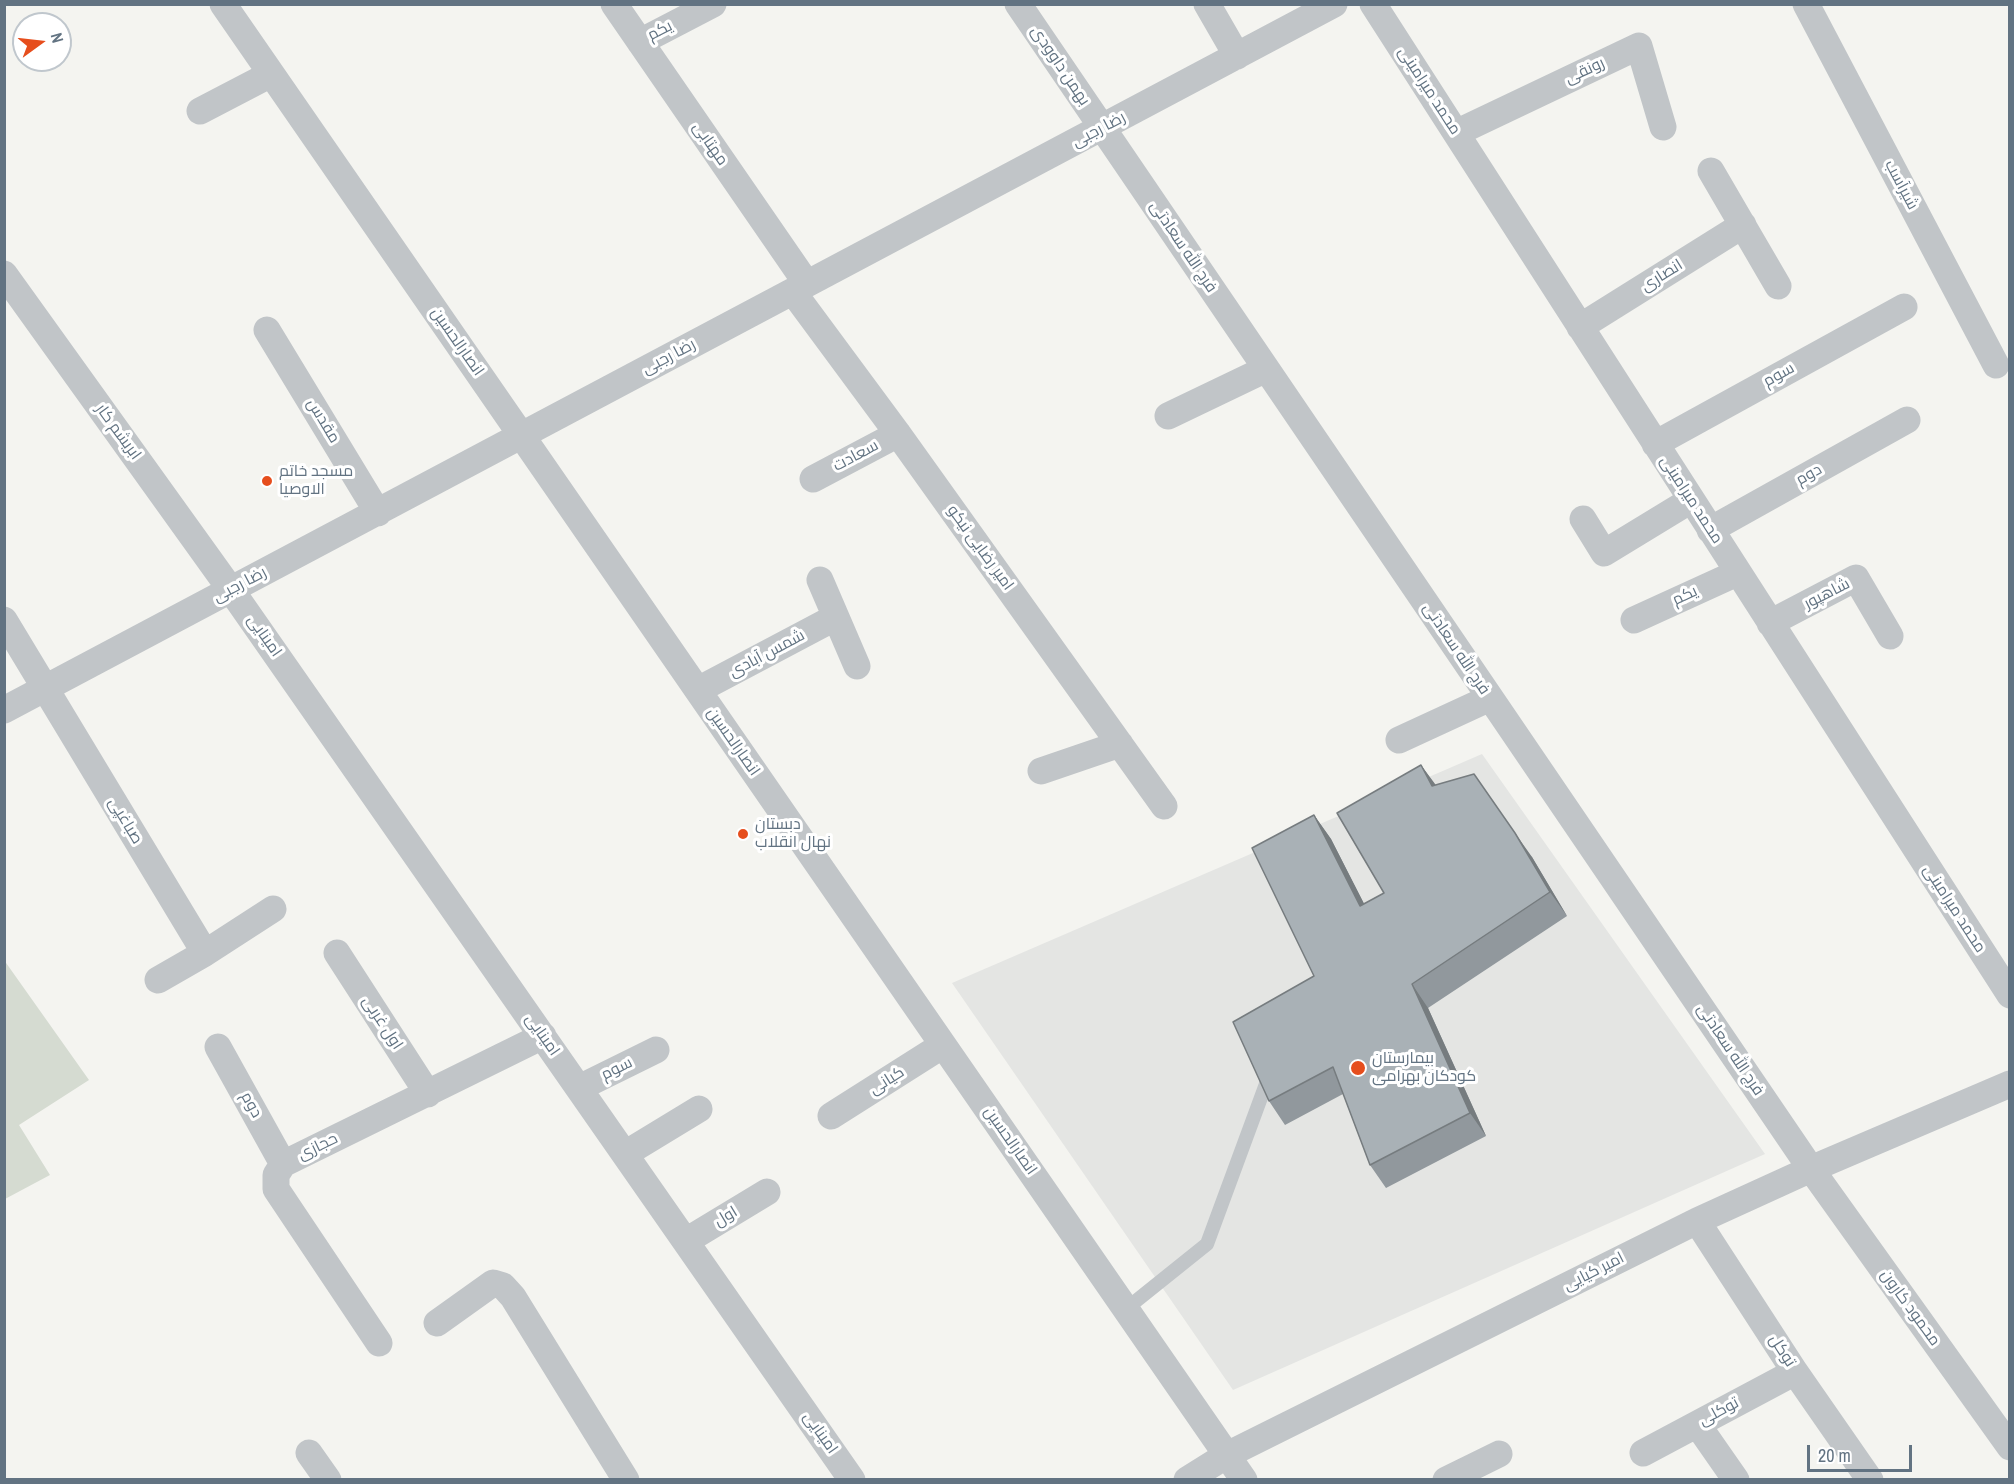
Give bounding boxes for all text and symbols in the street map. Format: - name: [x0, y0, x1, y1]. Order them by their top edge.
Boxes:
- north arrow: [12, 12, 72, 72]
- street label: یکم: [644, 17, 676, 45]
- street label: بهمن داوودی: [1026, 22, 1094, 110]
- text: N: [46, 30, 69, 45]
- street label: محمد میرامینی: [1393, 43, 1465, 139]
- street label: رونقی: [1562, 54, 1608, 88]
- street label: رضا رجبی: [1069, 108, 1129, 152]
- street label: مهتابی: [688, 119, 732, 169]
- street label: شیرآسب: [1880, 157, 1922, 213]
- street label: فرج الله سعادتی: [1145, 197, 1221, 297]
- street label: انصاری: [1638, 256, 1686, 296]
- street label: انصارالحسین: [426, 304, 488, 380]
- street label: رضا رجبی: [639, 335, 699, 379]
- street label: سوم: [1760, 359, 1798, 391]
- street label: مقدس: [302, 395, 344, 447]
- street label: ابریشم کار: [91, 400, 145, 464]
- street label: سعادت: [830, 436, 882, 476]
- street label: محمد میرامینی: [1655, 452, 1727, 548]
- street label: دوم: [1793, 460, 1825, 490]
- place label: مسجد خاتم الاوصیا: [279, 462, 353, 500]
- marker: مسجد خاتم الاوصیا: [260, 474, 274, 488]
- street label: امیر رضایی نیکو: [943, 502, 1017, 594]
- street label: رضا رجبی: [210, 563, 270, 607]
- street label: شاهپور: [1801, 574, 1853, 614]
- street label: یکم: [1669, 582, 1701, 610]
- street label: فرج الله سعادتی: [1418, 599, 1494, 699]
- street label: امینایی: [243, 611, 285, 661]
- street label: شمس آبادی: [726, 626, 808, 682]
- street label: انصارالحسین: [702, 704, 764, 780]
- street label: صباغپی: [104, 794, 146, 848]
- place label: دبستان نهال انقلاب: [755, 815, 831, 853]
- marker: دبستان نهال انقلاب: [736, 827, 750, 841]
- street label: محمد میرامینی: [1918, 861, 1990, 957]
- street label: اول غربی: [358, 993, 406, 1053]
- street label: فرج الله سعادتی: [1692, 1000, 1768, 1100]
- street label: امینایی: [521, 1010, 563, 1060]
- place label: بیمارستان کودکان بهرامی: [1372, 1049, 1476, 1087]
- street label: سوم: [598, 1053, 636, 1085]
- marker: بیمارستان کودکان بهرامی: [1349, 1059, 1367, 1077]
- street label: کیانی: [866, 1063, 908, 1099]
- street label: دوم: [236, 1089, 266, 1121]
- street label: انصارالحسین: [979, 1103, 1041, 1179]
- street label: حجازی: [295, 1129, 341, 1165]
- street label: اول: [711, 1203, 741, 1231]
- street label: امیر کیایی: [1560, 1249, 1628, 1295]
- street label: محمود کارون: [1876, 1266, 1944, 1350]
- street label: توکل: [1764, 1331, 1800, 1371]
- street label: توکلی: [1696, 1394, 1742, 1430]
- street label: امینایی: [799, 1408, 841, 1458]
- scale bar: [1810, 1433, 1915, 1471]
- text: 20 m: [1818, 1443, 1851, 1468]

